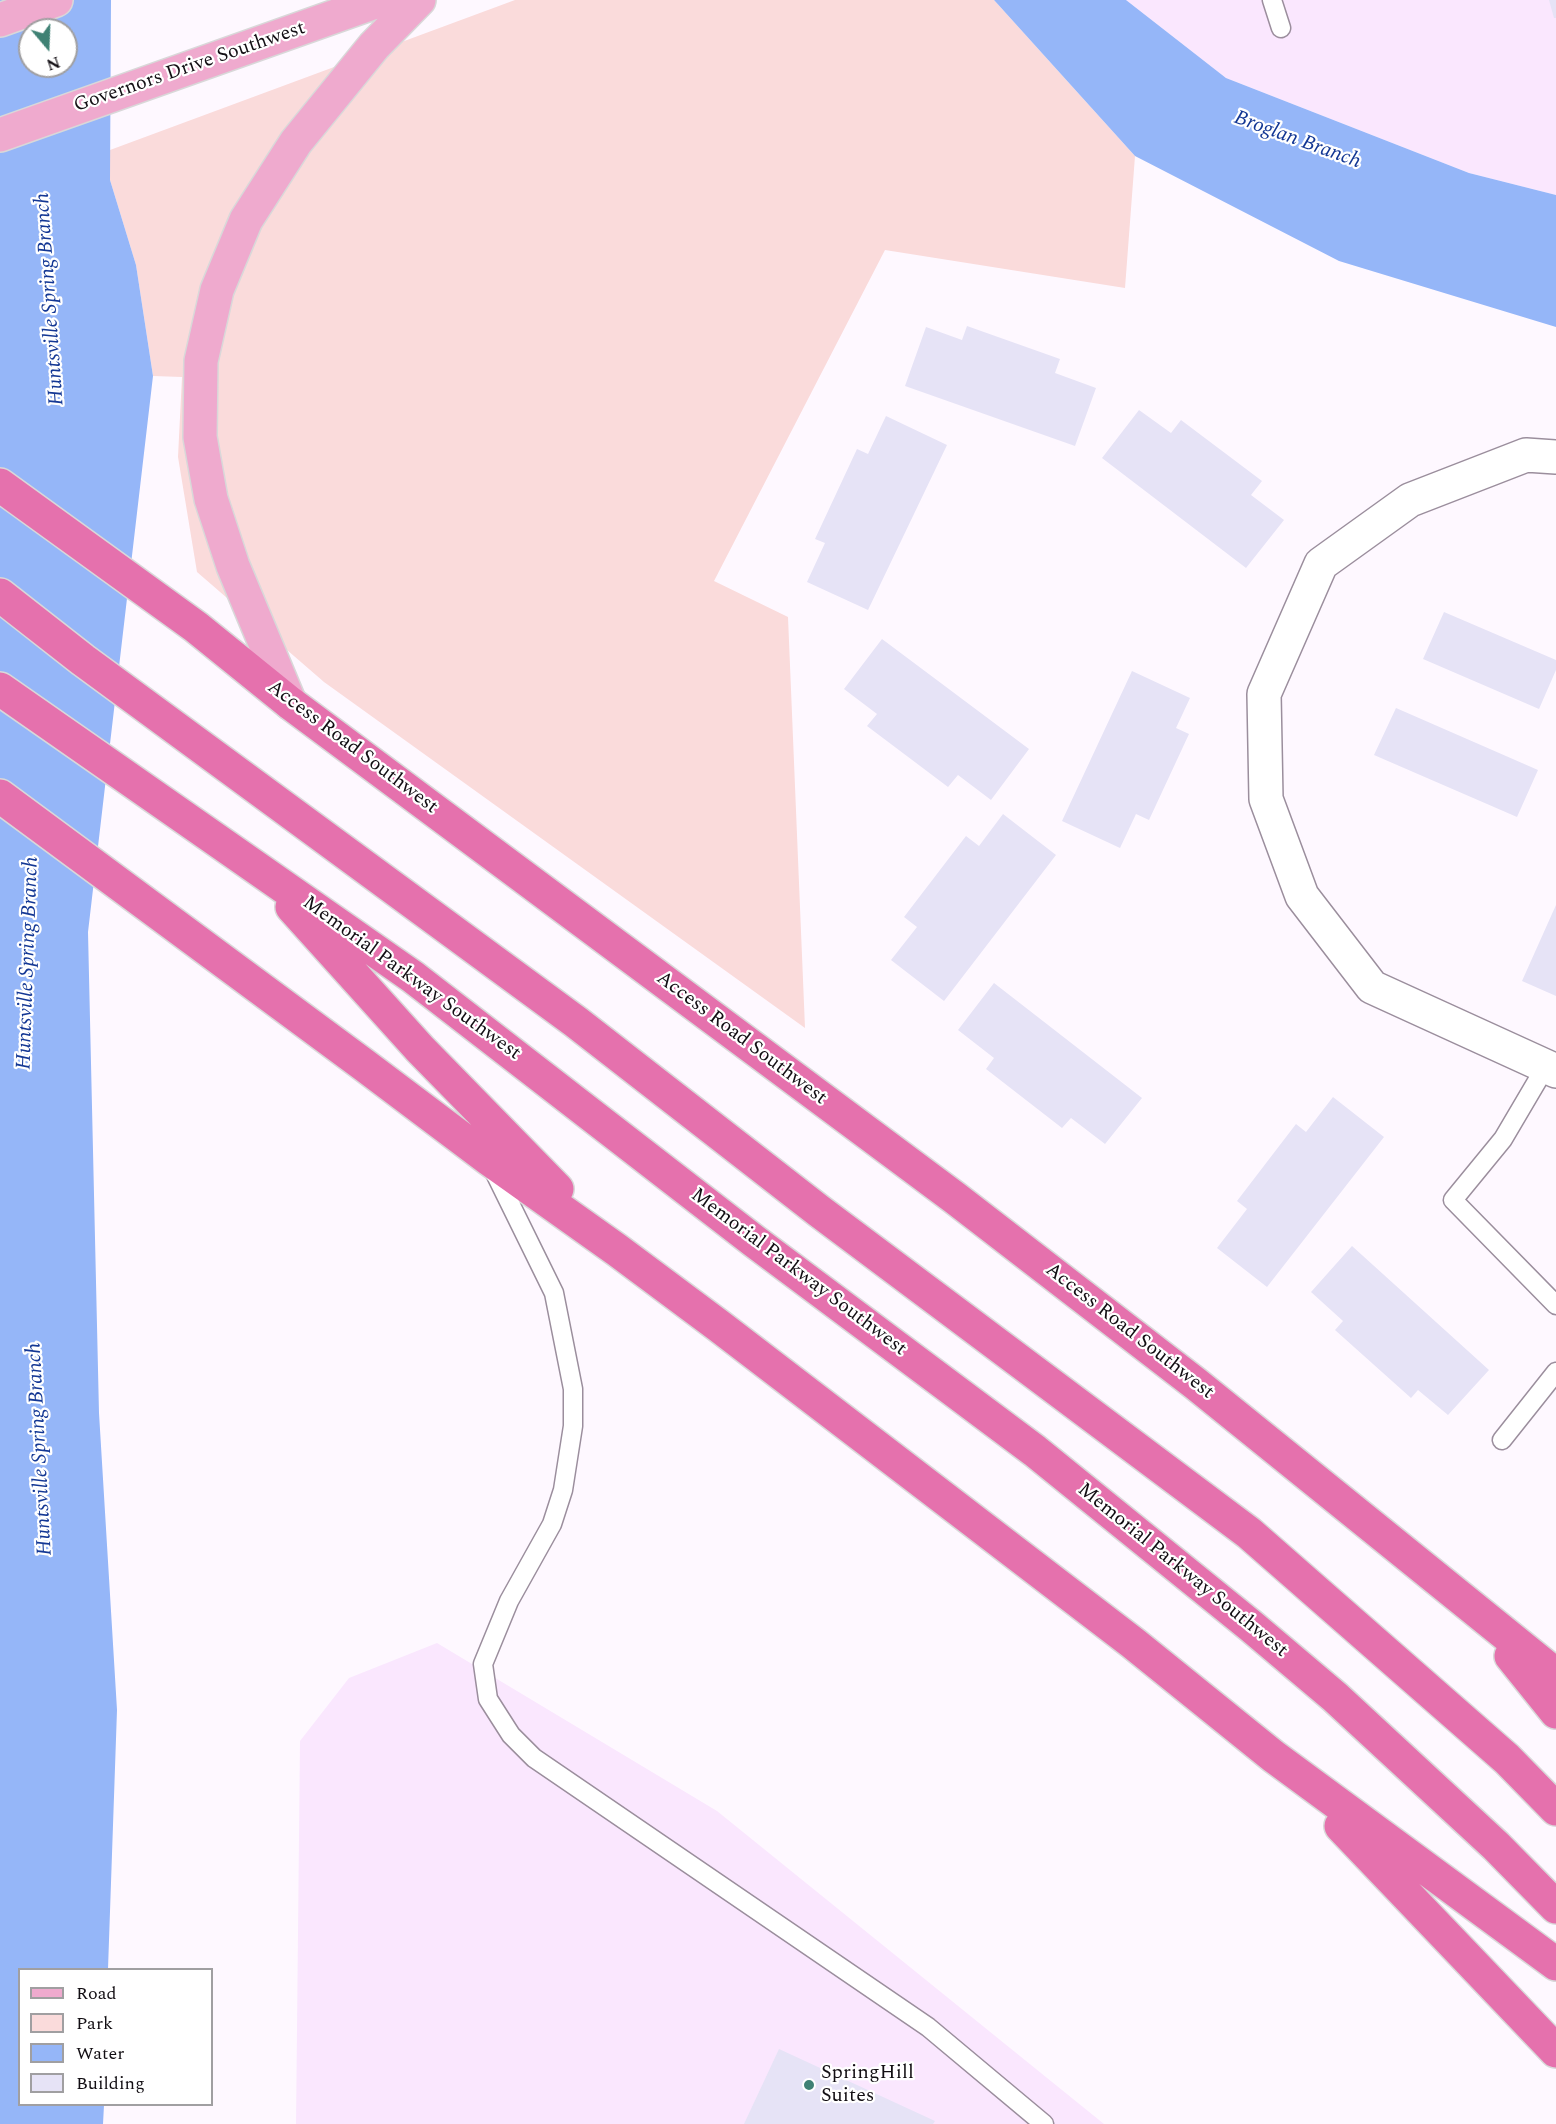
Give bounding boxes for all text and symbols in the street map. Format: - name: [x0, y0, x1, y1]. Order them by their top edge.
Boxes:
- street label: Governors Drive Southwest: [71, 17, 309, 119]
- north arrow: [18, 18, 78, 78]
- text: N: [43, 50, 63, 77]
- water label: Broglan Branch: [1230, 106, 1364, 176]
- water label: Huntsville Spring Branch: [31, 192, 71, 406]
- street label: Access Road Southwest: [262, 676, 442, 820]
- water label: Huntsville Spring Branch: [13, 856, 45, 1070]
- street label: Memorial Parkway Southwest: [297, 892, 525, 1066]
- street label: Access Road Southwest: [651, 967, 831, 1111]
- street label: Memorial Parkway Southwest: [685, 1184, 911, 1362]
- street label: Access Road Southwest: [1040, 1259, 1218, 1405]
- water label: Huntsville Spring Branch: [23, 1342, 59, 1556]
- street label: Memorial Parkway Southwest: [1072, 1479, 1292, 1663]
- legend: [18, 1968, 213, 2106]
- text: Road: [76, 1980, 117, 2007]
- text: Park: [76, 2010, 113, 2037]
- text: Water: [76, 2040, 124, 2067]
- place label: SpringHill Suites: [821, 2062, 914, 2109]
- text: Building: [76, 2070, 145, 2097]
- marker: SpringHill Suites: [802, 2078, 816, 2092]

